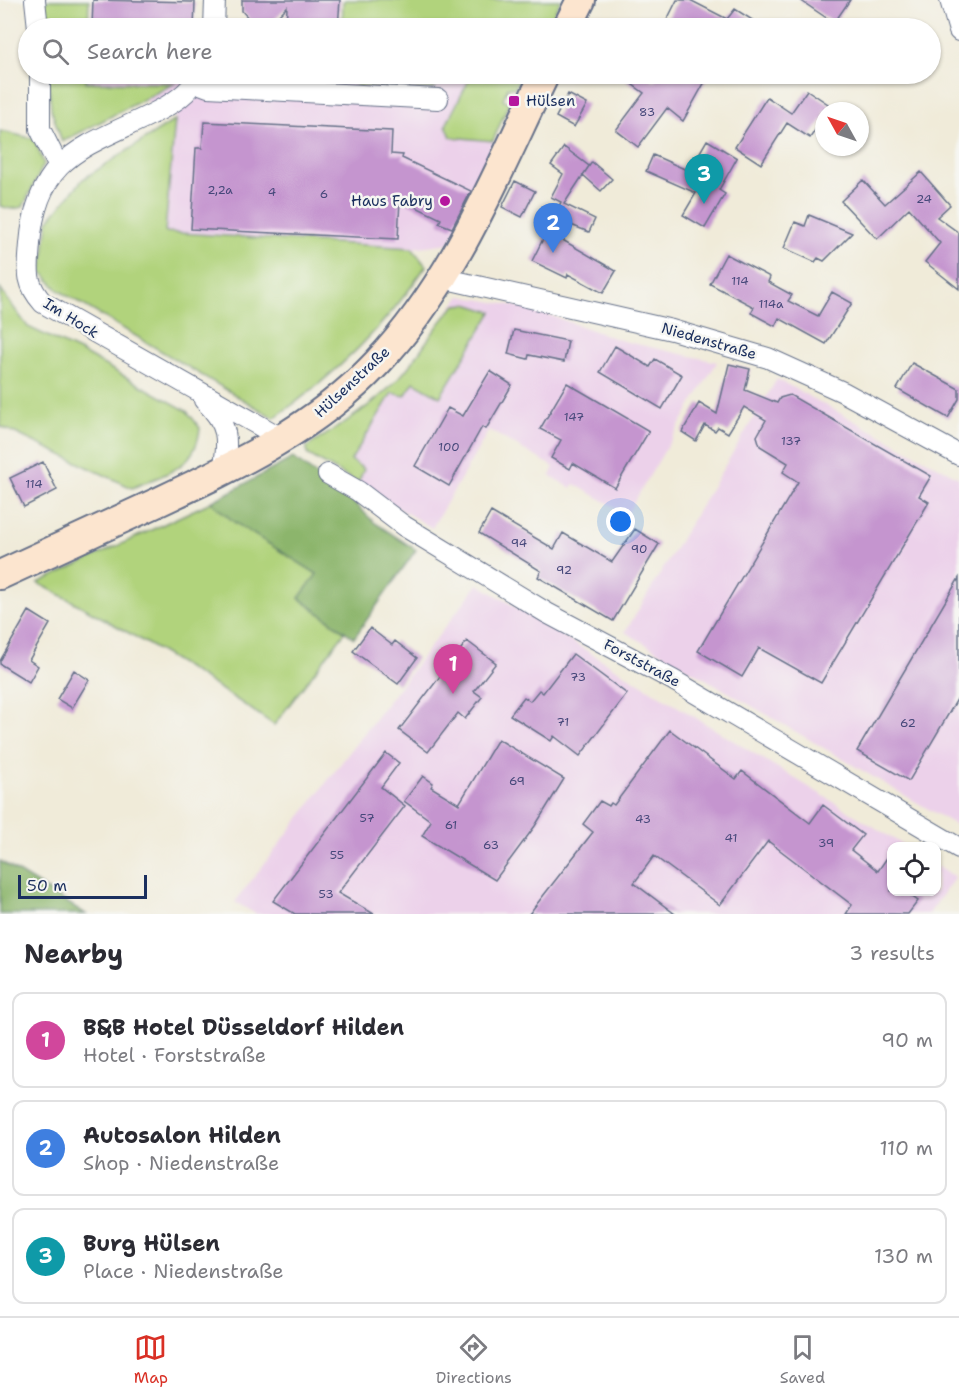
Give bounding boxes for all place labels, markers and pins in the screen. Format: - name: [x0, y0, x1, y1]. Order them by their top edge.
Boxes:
- place label: Hülsen: [526, 91, 575, 111]
- marker: Hülsen: [507, 94, 521, 108]
- pin: 3: [684, 154, 724, 204]
- place label: Haus Fabry: [351, 191, 433, 211]
- marker: Haus Fabry: [438, 194, 452, 208]
- pin: 2: [534, 204, 572, 253]
- pin: 1: [434, 644, 472, 694]

